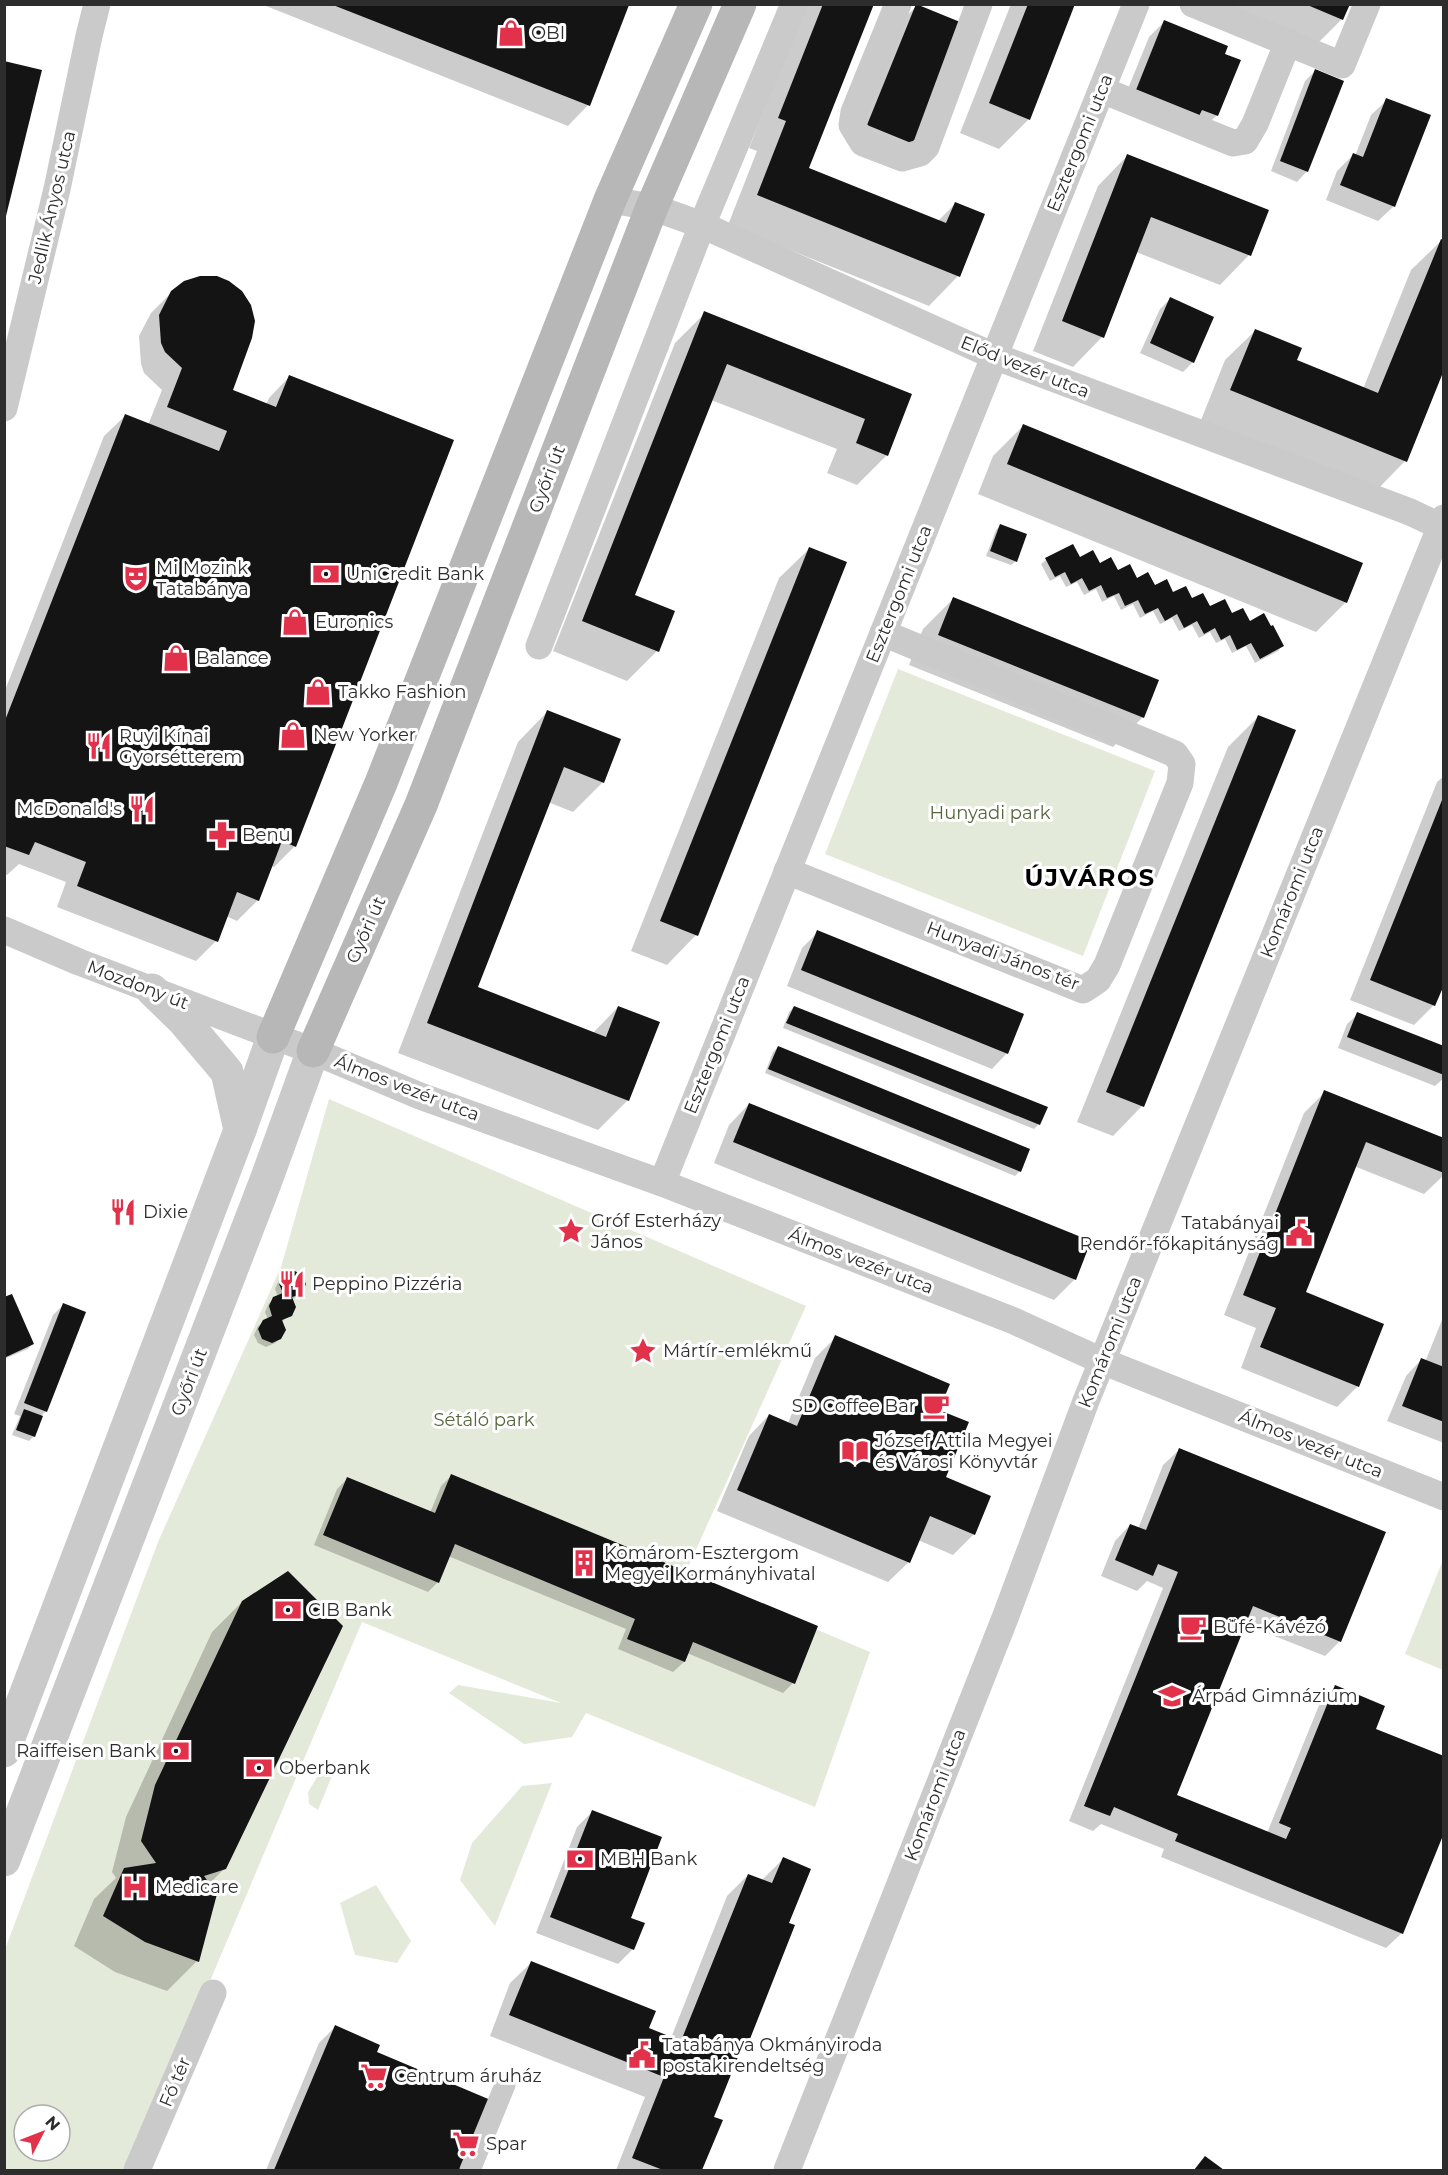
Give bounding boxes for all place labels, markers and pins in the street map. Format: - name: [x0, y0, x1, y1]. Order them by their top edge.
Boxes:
- shop icon: OBI: [496, 18, 526, 48]
- place label: OBI: [531, 22, 565, 44]
- place label: Mi Mozink Tatabánya: [156, 557, 249, 600]
- bank icon: UniCredit Bank: [311, 559, 341, 589]
- theatre icon: Mi Mozink Tatabánya: [121, 563, 151, 593]
- place label: UniCredit Bank: [346, 563, 484, 585]
- shop icon: Euronics: [280, 607, 310, 637]
- place label: Euronics: [315, 611, 393, 633]
- shop icon: Balance: [161, 643, 191, 673]
- place label: Balance: [196, 647, 269, 669]
- shop icon: Takko Fashion: [303, 677, 333, 707]
- place label: Takko Fashion: [338, 681, 466, 703]
- shop icon: New Yorker: [278, 720, 308, 750]
- place label: New Yorker: [313, 724, 416, 746]
- place label: Ruyi Kínai Gyorsétterem: [119, 725, 242, 768]
- restaurant icon: Ruyi Kínai Gyorsétterem: [84, 731, 114, 761]
- restaurant icon: McDonald's: [127, 794, 157, 824]
- place label: McDonald's: [16, 798, 122, 820]
- pharmacy icon: Benu: [207, 820, 237, 850]
- place label: Benu: [242, 824, 291, 846]
- restaurant icon: Dixie: [108, 1197, 138, 1227]
- place label: Dixie: [143, 1201, 188, 1223]
- place label: Gróf Esterházy János: [590, 1210, 721, 1253]
- place label: Tatabányai Rendőr-főkapitányság: [1079, 1212, 1279, 1255]
- place icon: Gróf Esterházy János: [556, 1216, 586, 1246]
- public building icon: Tatabányai Rendőr-főkapitányság: [1284, 1218, 1314, 1248]
- restaurant icon: Peppino Pizzéria: [277, 1269, 307, 1299]
- place label: Peppino Pizzéria: [312, 1273, 462, 1295]
- place icon: Mártír-emlékmű: [628, 1336, 658, 1366]
- place label: Mártír-emlékmű: [663, 1340, 812, 1362]
- cafe icon: SD Coffee Bar: [921, 1391, 951, 1421]
- place label: SD Coffee Bar: [792, 1395, 916, 1417]
- place label: József Attila Megyei és Városi Könyvtár: [874, 1430, 1053, 1473]
- library icon: József Attila Megyei és Városi Könyvtár: [840, 1436, 870, 1466]
- place label: Komárom-Esztergom Megyei Kormányhivatal: [604, 1542, 816, 1585]
- building icon: Komárom-Esztergom Megyei Kormányhivatal: [569, 1548, 599, 1578]
- bank icon: CIB Bank: [273, 1595, 303, 1625]
- place label: CIB Bank: [308, 1599, 392, 1621]
- cafe icon: Büfé-Kávézó: [1178, 1612, 1208, 1642]
- place label: Büfé-Kávézó: [1213, 1616, 1326, 1638]
- school or university icon: Árpád Gimnázium: [1157, 1681, 1187, 1711]
- place label: Árpád Gimnázium: [1192, 1685, 1358, 1707]
- bank icon: Raiffeisen Bank: [161, 1736, 191, 1766]
- place label: Raiffeisen Bank: [16, 1740, 156, 1762]
- bank icon: Oberbank: [244, 1753, 274, 1783]
- place label: Oberbank: [279, 1757, 370, 1779]
- bank icon: MBH Bank: [565, 1844, 595, 1874]
- place label: MBH Bank: [600, 1848, 697, 1870]
- hospital icon: Medicare: [120, 1872, 150, 1902]
- place label: Medicare: [155, 1876, 239, 1898]
- place label: Tatabánya Okmányiroda postakirendeltség: [662, 2034, 882, 2077]
- public building icon: Tatabánya Okmányiroda postakirendeltség: [627, 2040, 657, 2070]
- supermarket icon: Centrum áruház: [359, 2061, 389, 2091]
- place label: Centrum áruház: [394, 2065, 542, 2087]
- supermarket icon: Spar: [451, 2129, 481, 2159]
- place label: Spar: [486, 2133, 527, 2155]

